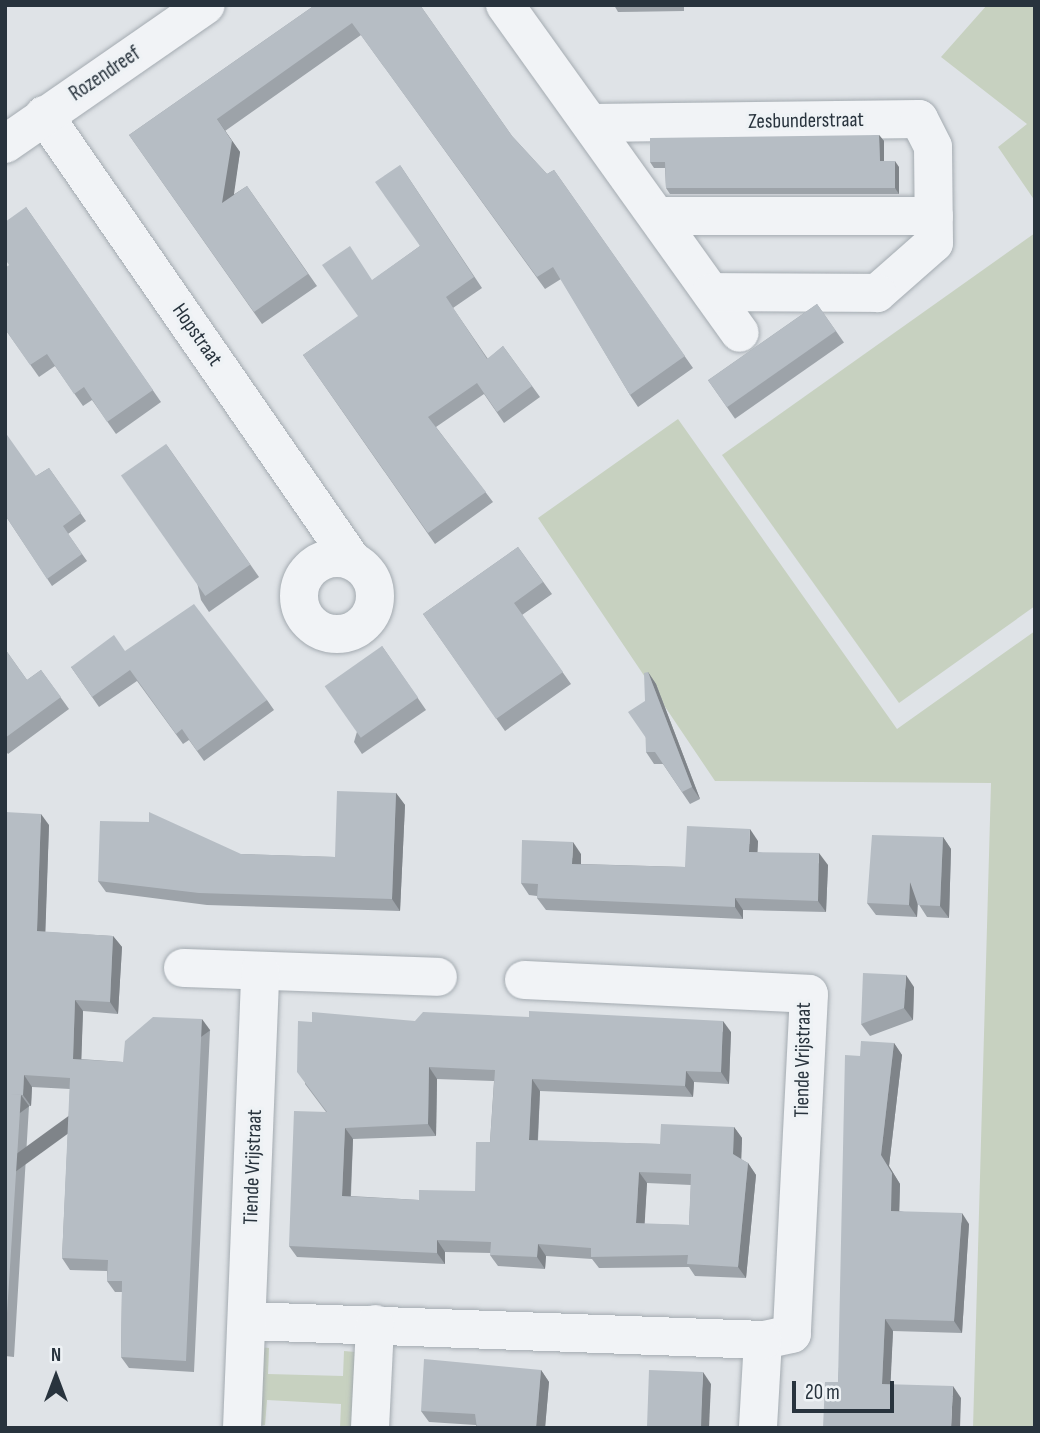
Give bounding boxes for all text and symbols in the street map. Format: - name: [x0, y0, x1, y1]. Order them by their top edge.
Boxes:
- street label: Rozendreef: [65, 41, 145, 107]
- street label: Zesbunderstraat: [748, 107, 864, 135]
- street label: Hopstraat: [167, 299, 227, 371]
- street label: Tiende Vrijstraat: [789, 1002, 817, 1118]
- street label: Tiende Vrijstraat: [238, 1109, 268, 1225]
- north arrow: [21, 1342, 91, 1412]
- text: N: [51, 1344, 61, 1367]
- scale bar: [795, 1366, 897, 1410]
- text: 20 m: [805, 1380, 840, 1405]

